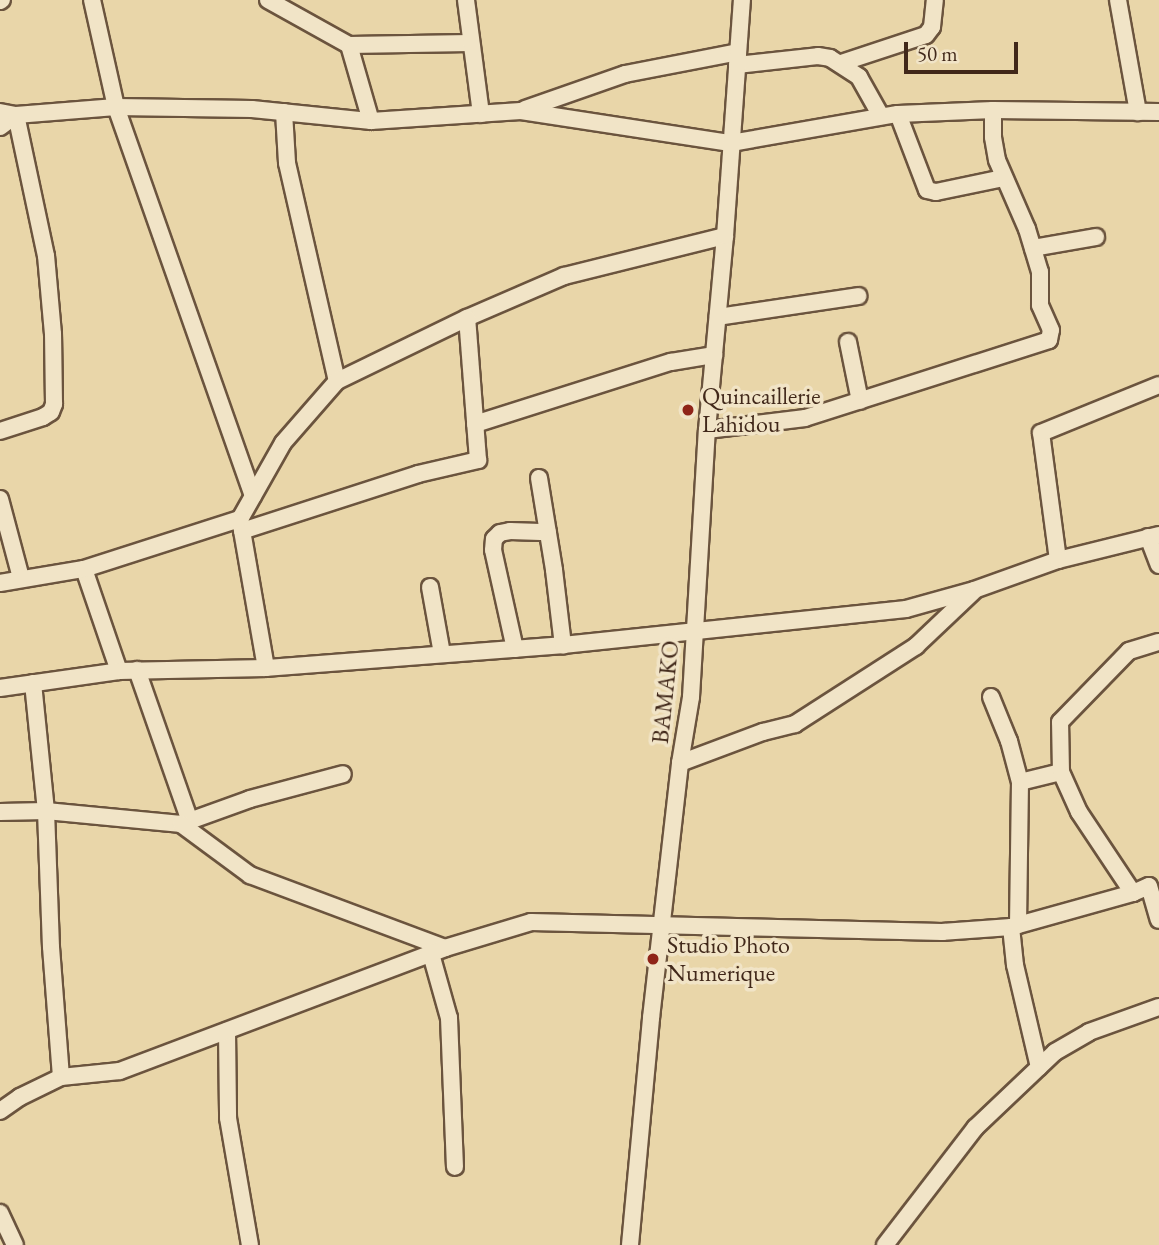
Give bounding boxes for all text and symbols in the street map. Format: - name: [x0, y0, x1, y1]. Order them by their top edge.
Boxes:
- scale bar: [907, 28, 1021, 72]
- text: 50 m: [917, 40, 958, 67]
- place label: Quincaillerie Lahidou: [702, 382, 821, 438]
- marker: Quincaillerie Lahidou: [680, 402, 696, 418]
- street label: BAMAKO: [645, 639, 685, 745]
- place label: Studio Photo Numerique: [667, 931, 790, 987]
- marker: Studio Photo Numerique: [645, 951, 661, 967]

